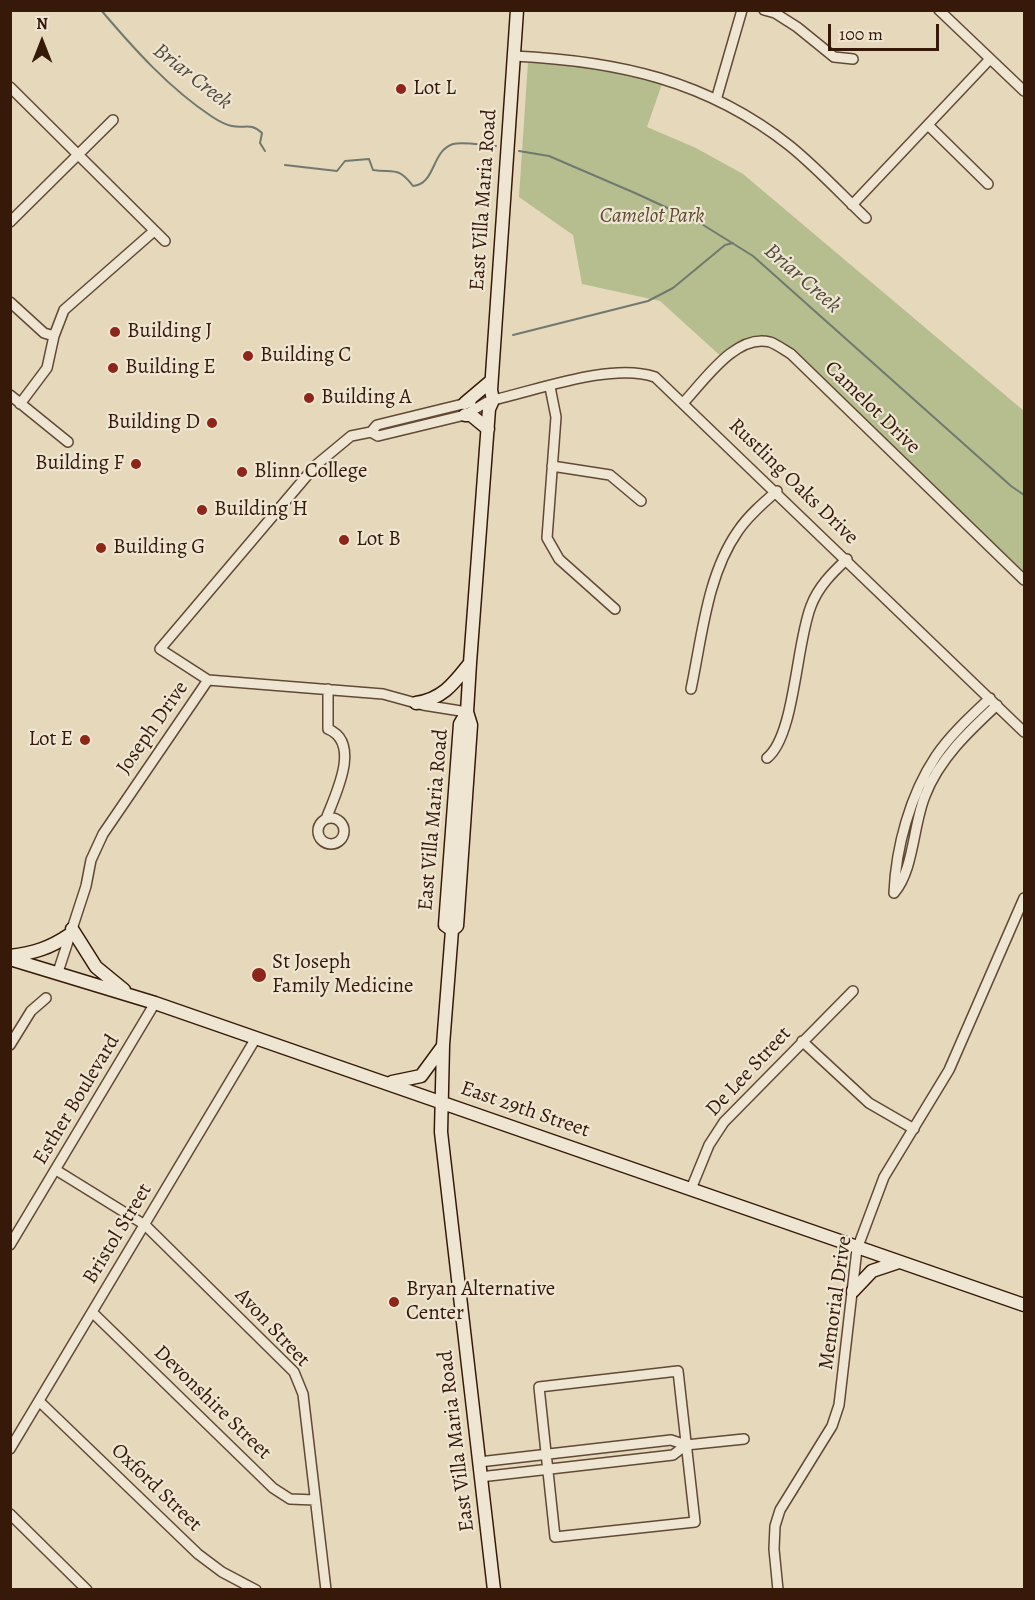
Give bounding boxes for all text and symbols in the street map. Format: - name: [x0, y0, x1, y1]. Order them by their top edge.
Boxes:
- north arrow: [12, 12, 72, 72]
- scale bar: [831, 12, 942, 50]
- text: N: [36, 13, 48, 35]
- text: 100 m: [839, 22, 883, 46]
- water label: Briar Creek: [147, 38, 237, 116]
- place label: Lot L: [413, 76, 456, 102]
- marker: Lot L: [394, 82, 408, 96]
- street label: East Villa Maria Road: [465, 108, 503, 292]
- park label: Camelot Park: [600, 204, 704, 230]
- water label: Briar Creek: [758, 239, 846, 319]
- place label: Building J: [127, 319, 212, 345]
- marker: Building J: [108, 325, 122, 339]
- place label: Building C: [260, 343, 351, 369]
- marker: Building C: [241, 349, 255, 363]
- place label: Building E: [125, 355, 216, 381]
- street label: Camelot Drive: [819, 356, 925, 460]
- marker: Building E: [106, 361, 120, 375]
- place label: Building A: [321, 385, 412, 411]
- marker: Building A: [302, 391, 316, 405]
- place label: Building D: [107, 410, 200, 436]
- street label: Rustling Oaks Drive: [723, 414, 863, 550]
- marker: Building D: [205, 416, 219, 430]
- place label: Building F: [35, 451, 124, 477]
- marker: Building F: [129, 457, 143, 471]
- place label: Blinn College: [254, 459, 367, 485]
- marker: Blinn College: [235, 465, 249, 479]
- place label: Building H: [214, 497, 308, 523]
- marker: Building H: [195, 503, 209, 517]
- place label: Lot B: [356, 527, 401, 553]
- marker: Lot B: [337, 533, 351, 547]
- place label: Building G: [113, 535, 205, 561]
- marker: Building G: [94, 541, 108, 555]
- street label: Joseph Drive: [112, 677, 194, 779]
- place label: Lot E: [28, 727, 73, 753]
- street label: East Villa Maria Road: [414, 728, 454, 912]
- marker: Lot E: [78, 733, 92, 747]
- place label: St Joseph Family Medicine: [272, 950, 413, 1000]
- marker: St Joseph Family Medicine: [250, 966, 268, 984]
- street label: De Lee Street: [701, 1022, 797, 1122]
- street label: Esther Boulevard: [28, 1030, 126, 1170]
- street label: East 29th Street: [457, 1076, 593, 1144]
- street label: Bristol Street: [78, 1179, 158, 1289]
- street label: Memorial Drive: [814, 1234, 858, 1372]
- place label: Bryan Alternative Center: [406, 1277, 555, 1327]
- street label: Avon Street: [229, 1283, 315, 1373]
- marker: Bryan Alternative Center: [387, 1295, 401, 1309]
- street label: Devonshire Street: [148, 1341, 276, 1465]
- street label: East Villa Maria Road: [433, 1349, 481, 1533]
- street label: Oxford Street: [105, 1438, 207, 1538]

